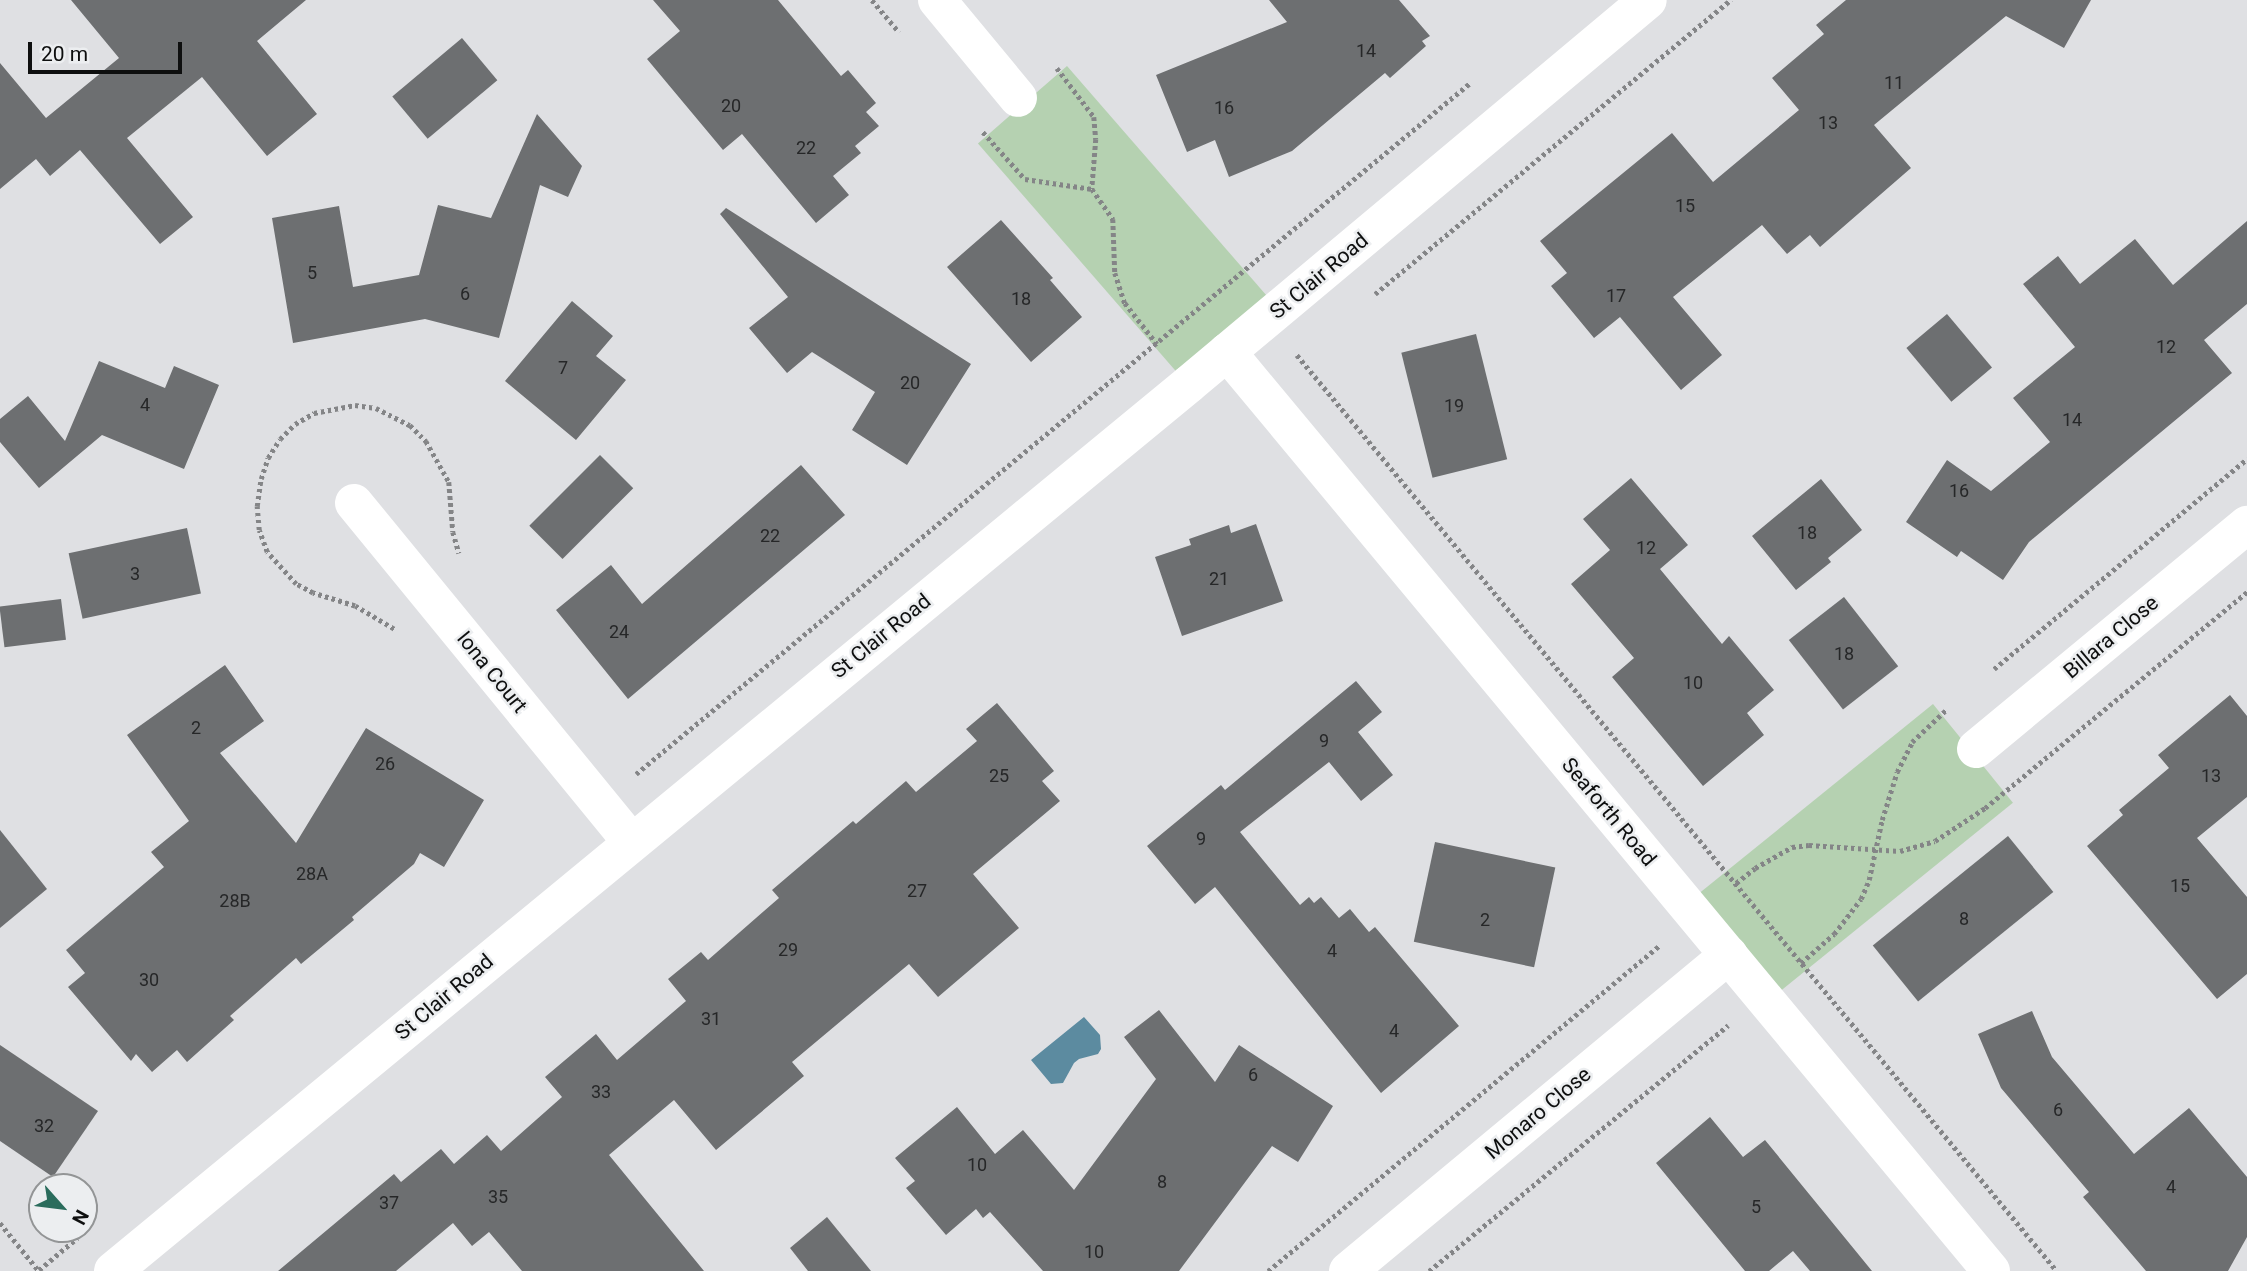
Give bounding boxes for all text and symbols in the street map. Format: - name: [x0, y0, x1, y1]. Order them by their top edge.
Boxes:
- scale bar: [32, 28, 186, 72]
- house number: 14: [1356, 40, 1376, 62]
- text: 20 m: [41, 42, 88, 66]
- house number: 11: [1884, 72, 1904, 94]
- house number: 20: [721, 95, 741, 117]
- house number: 16: [1214, 97, 1234, 119]
- house number: 13: [1818, 112, 1838, 134]
- house number: 22: [796, 137, 816, 159]
- house number: 15: [1675, 195, 1695, 217]
- street label: St Clair Road: [1265, 228, 1373, 324]
- house number: 5: [307, 262, 317, 284]
- house number: 6: [460, 283, 470, 305]
- house number: 17: [1606, 285, 1626, 307]
- house number: 18: [1011, 288, 1031, 310]
- house number: 12: [2156, 336, 2176, 358]
- house number: 7: [558, 357, 568, 379]
- house number: 20: [900, 372, 920, 394]
- house number: 4: [140, 394, 150, 416]
- house number: 19: [1444, 395, 1464, 417]
- house number: 14: [2062, 409, 2082, 431]
- house number: 16: [1949, 480, 1969, 502]
- house number: 18: [1797, 522, 1817, 544]
- house number: 22: [760, 525, 780, 547]
- house number: 12: [1636, 537, 1656, 559]
- house number: 3: [130, 563, 140, 585]
- house number: 21: [1209, 568, 1229, 590]
- street label: St Clair Road: [826, 588, 936, 684]
- street label: Billara Close: [2059, 590, 2163, 684]
- house number: 24: [609, 621, 629, 643]
- street label: Iona Court: [451, 626, 533, 718]
- house number: 18: [1834, 643, 1854, 665]
- house number: 10: [1683, 672, 1703, 694]
- house number: 2: [191, 717, 201, 739]
- house number: 9: [1319, 730, 1329, 752]
- house number: 26: [375, 753, 395, 775]
- street label: Seaforth Road: [1556, 753, 1662, 871]
- house number: 25: [989, 765, 1009, 787]
- house number: 13: [2201, 765, 2221, 787]
- house number: 9: [1196, 828, 1206, 850]
- house number: 28A: [296, 863, 328, 885]
- house number: 15: [2170, 875, 2190, 897]
- house number: 27: [907, 880, 927, 902]
- house number: 28B: [219, 890, 251, 912]
- house number: 8: [1959, 908, 1969, 930]
- house number: 2: [1480, 909, 1490, 931]
- house number: 29: [778, 939, 798, 961]
- house number: 4: [1327, 940, 1337, 962]
- street label: St Clair Road: [390, 949, 498, 1045]
- house number: 30: [139, 969, 159, 991]
- house number: 31: [701, 1008, 721, 1030]
- house number: 4: [1389, 1020, 1399, 1042]
- street label: Monaro Close: [1480, 1062, 1596, 1164]
- house number: 6: [1248, 1064, 1258, 1086]
- house number: 33: [591, 1081, 611, 1103]
- house number: 6: [2053, 1099, 2063, 1121]
- house number: 32: [34, 1115, 54, 1137]
- house number: 10: [967, 1154, 987, 1176]
- house number: 8: [1157, 1171, 1167, 1193]
- north arrow: [28, 1173, 98, 1243]
- house number: 4: [2166, 1176, 2176, 1198]
- house number: 35: [488, 1186, 508, 1208]
- house number: 37: [379, 1192, 399, 1214]
- house number: 5: [1751, 1196, 1761, 1218]
- text: N: [67, 1206, 94, 1228]
- house number: 10: [1084, 1241, 1104, 1263]

